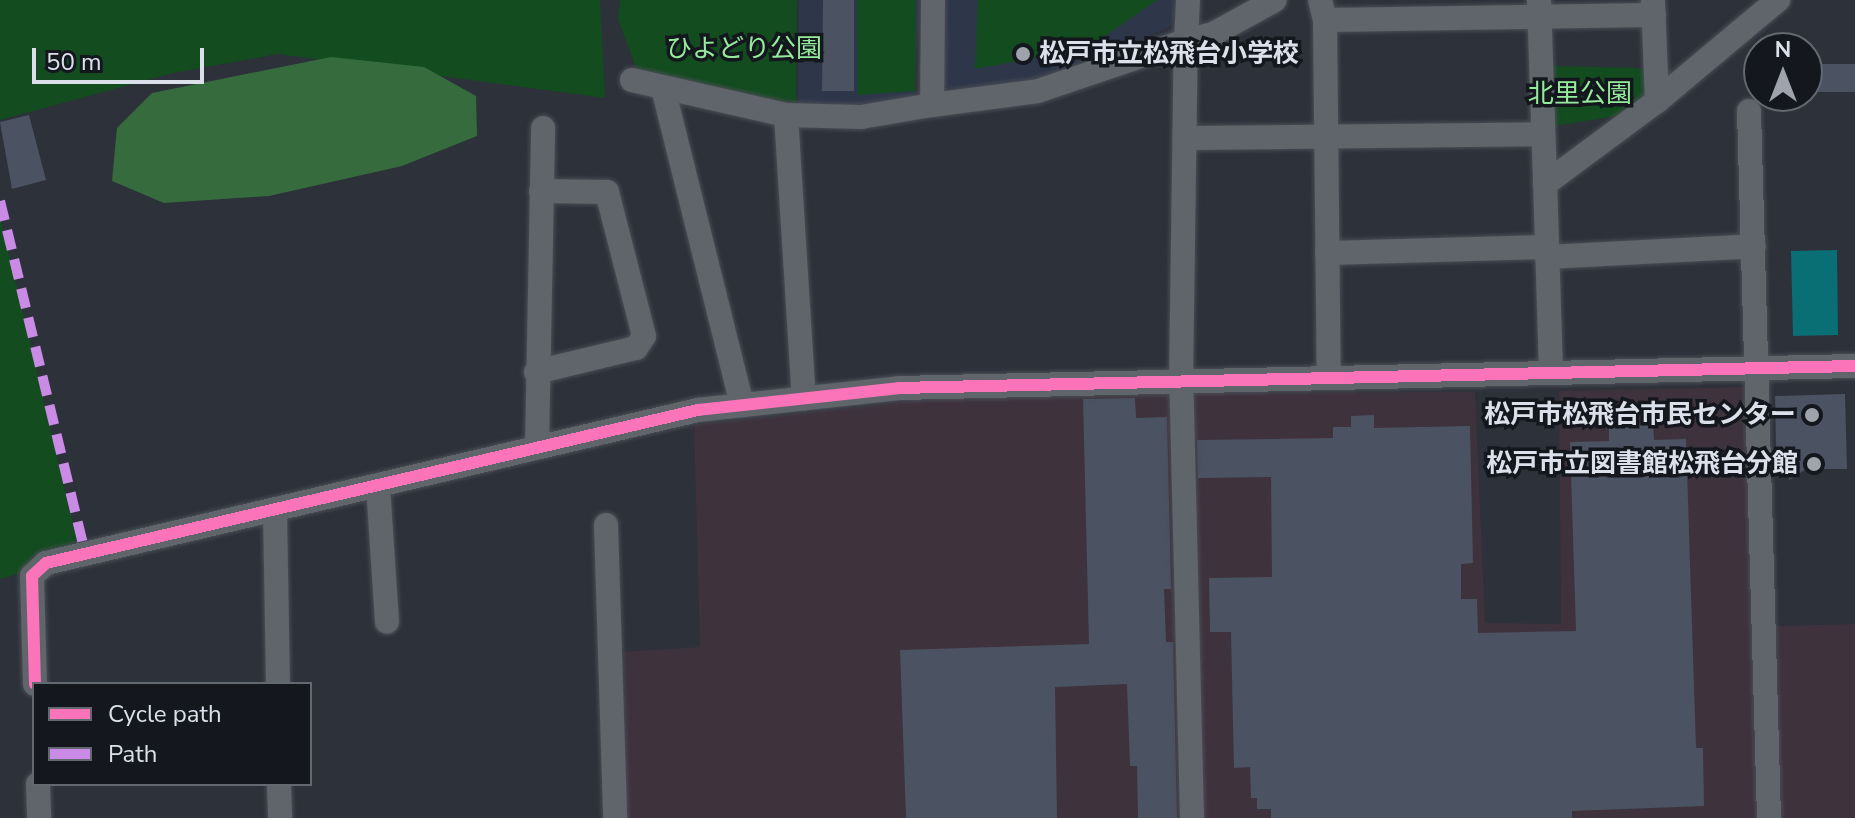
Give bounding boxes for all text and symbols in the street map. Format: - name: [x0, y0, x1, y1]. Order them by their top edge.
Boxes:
- scale bar: [36, 32, 208, 82]
- north arrow: [1743, 32, 1823, 112]
- park label: ひよどり公園: [666, 33, 822, 65]
- text: N: [1775, 35, 1791, 65]
- place label: 松戸市立松飛台小学校: [1039, 38, 1299, 70]
- marker: 松戸市立松飛台小学校: [1014, 45, 1032, 63]
- text: 50 m: [46, 46, 102, 78]
- park label: 北里公園: [1528, 78, 1632, 110]
- place label: 松戸市松飛台市民センター: [1484, 399, 1796, 431]
- marker: 松戸市松飛台市民センター: [1803, 406, 1821, 424]
- place label: 松戸市立図書館松飛台分館: [1486, 448, 1798, 480]
- marker: 松戸市立図書館松飛台分館: [1805, 455, 1823, 473]
- legend: [32, 682, 312, 786]
- text: Cycle path: [108, 698, 222, 730]
- text: Path: [108, 738, 157, 770]

